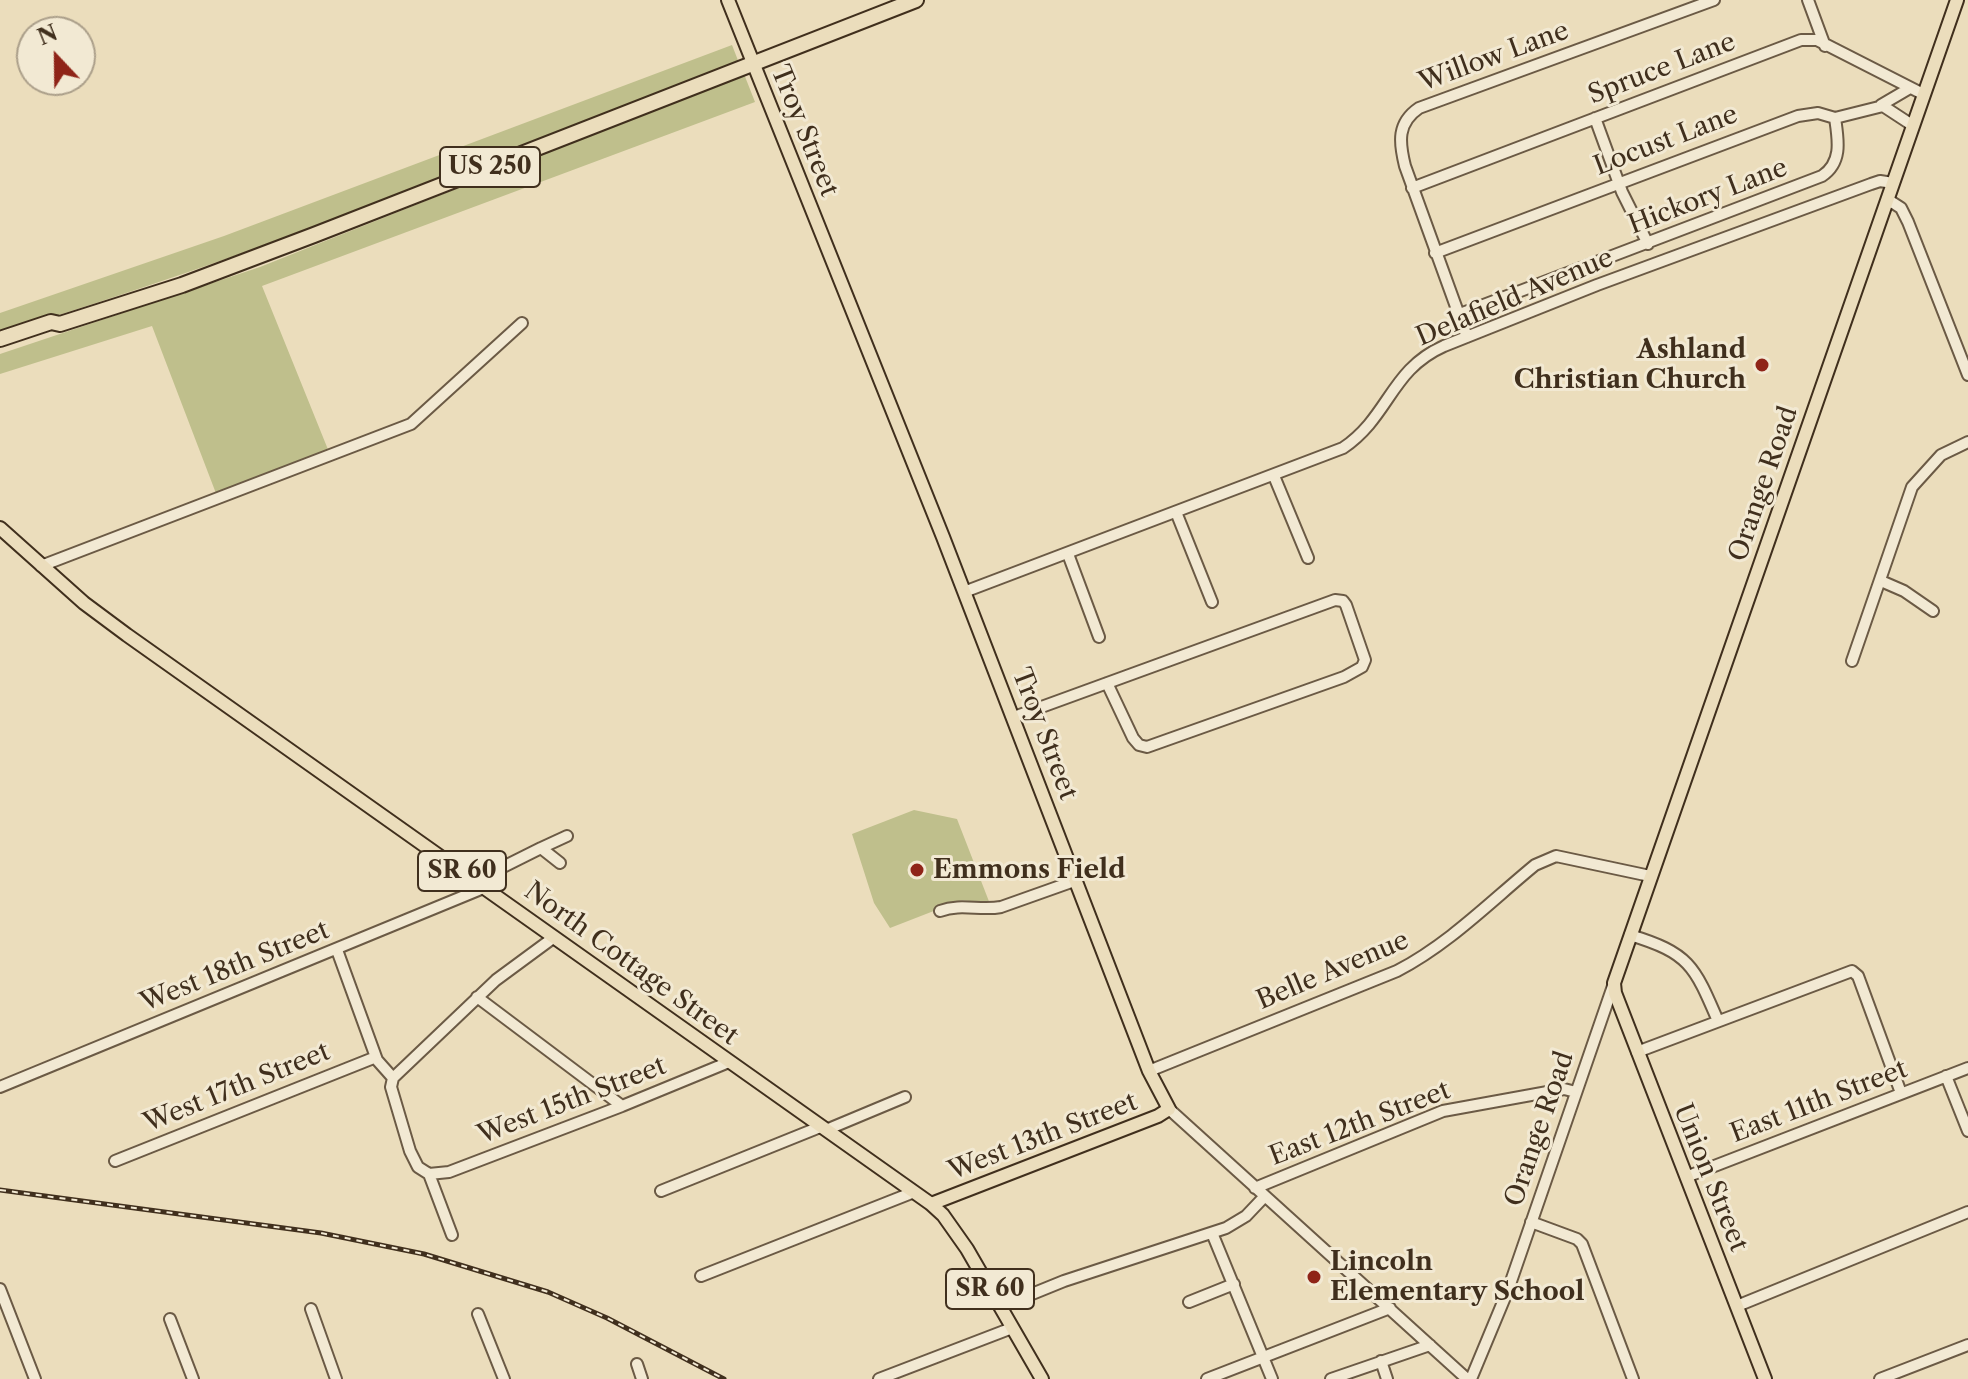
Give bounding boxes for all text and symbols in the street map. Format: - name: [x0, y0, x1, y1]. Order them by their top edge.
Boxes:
- street label: Willow Lane: [1415, 15, 1573, 99]
- north arrow: [16, 16, 96, 96]
- text: N: [34, 19, 61, 51]
- street label: Spruce Lane: [1584, 27, 1740, 111]
- street label: Troy Street: [764, 61, 844, 201]
- street label: Locust Lane: [1590, 99, 1742, 183]
- road number: US 250: [440, 147, 540, 187]
- street label: Hickory Lane: [1624, 152, 1792, 242]
- street label: Delafield Avenue: [1412, 242, 1618, 354]
- place label: Ashland Christian Church: [1514, 334, 1746, 396]
- marker: Ashland Christian Church: [1753, 356, 1771, 374]
- street label: Orange Road: [1723, 402, 1805, 566]
- street label: Troy Street: [1005, 664, 1083, 804]
- road number: SR 60: [418, 851, 506, 891]
- place label: Emmons Field: [933, 854, 1125, 886]
- marker: Emmons Field: [908, 861, 926, 879]
- street label: North Cottage Street: [518, 876, 744, 1052]
- street label: West 18th Street: [136, 915, 334, 1019]
- street label: Belle Avenue: [1252, 925, 1414, 1017]
- street label: West 17th Street: [139, 1036, 335, 1140]
- street label: Orange Road: [1499, 1047, 1581, 1211]
- street label: West 15th Street: [473, 1051, 671, 1151]
- street label: East 11th Street: [1726, 1054, 1912, 1150]
- street label: East 12th Street: [1265, 1075, 1455, 1173]
- street label: West 13th Street: [944, 1087, 1142, 1187]
- street label: Union Street: [1666, 1100, 1754, 1256]
- place label: Lincoln Elementary School: [1330, 1246, 1584, 1308]
- marker: Lincoln Elementary School: [1305, 1268, 1323, 1286]
- road number: SR 60: [946, 1269, 1034, 1309]

